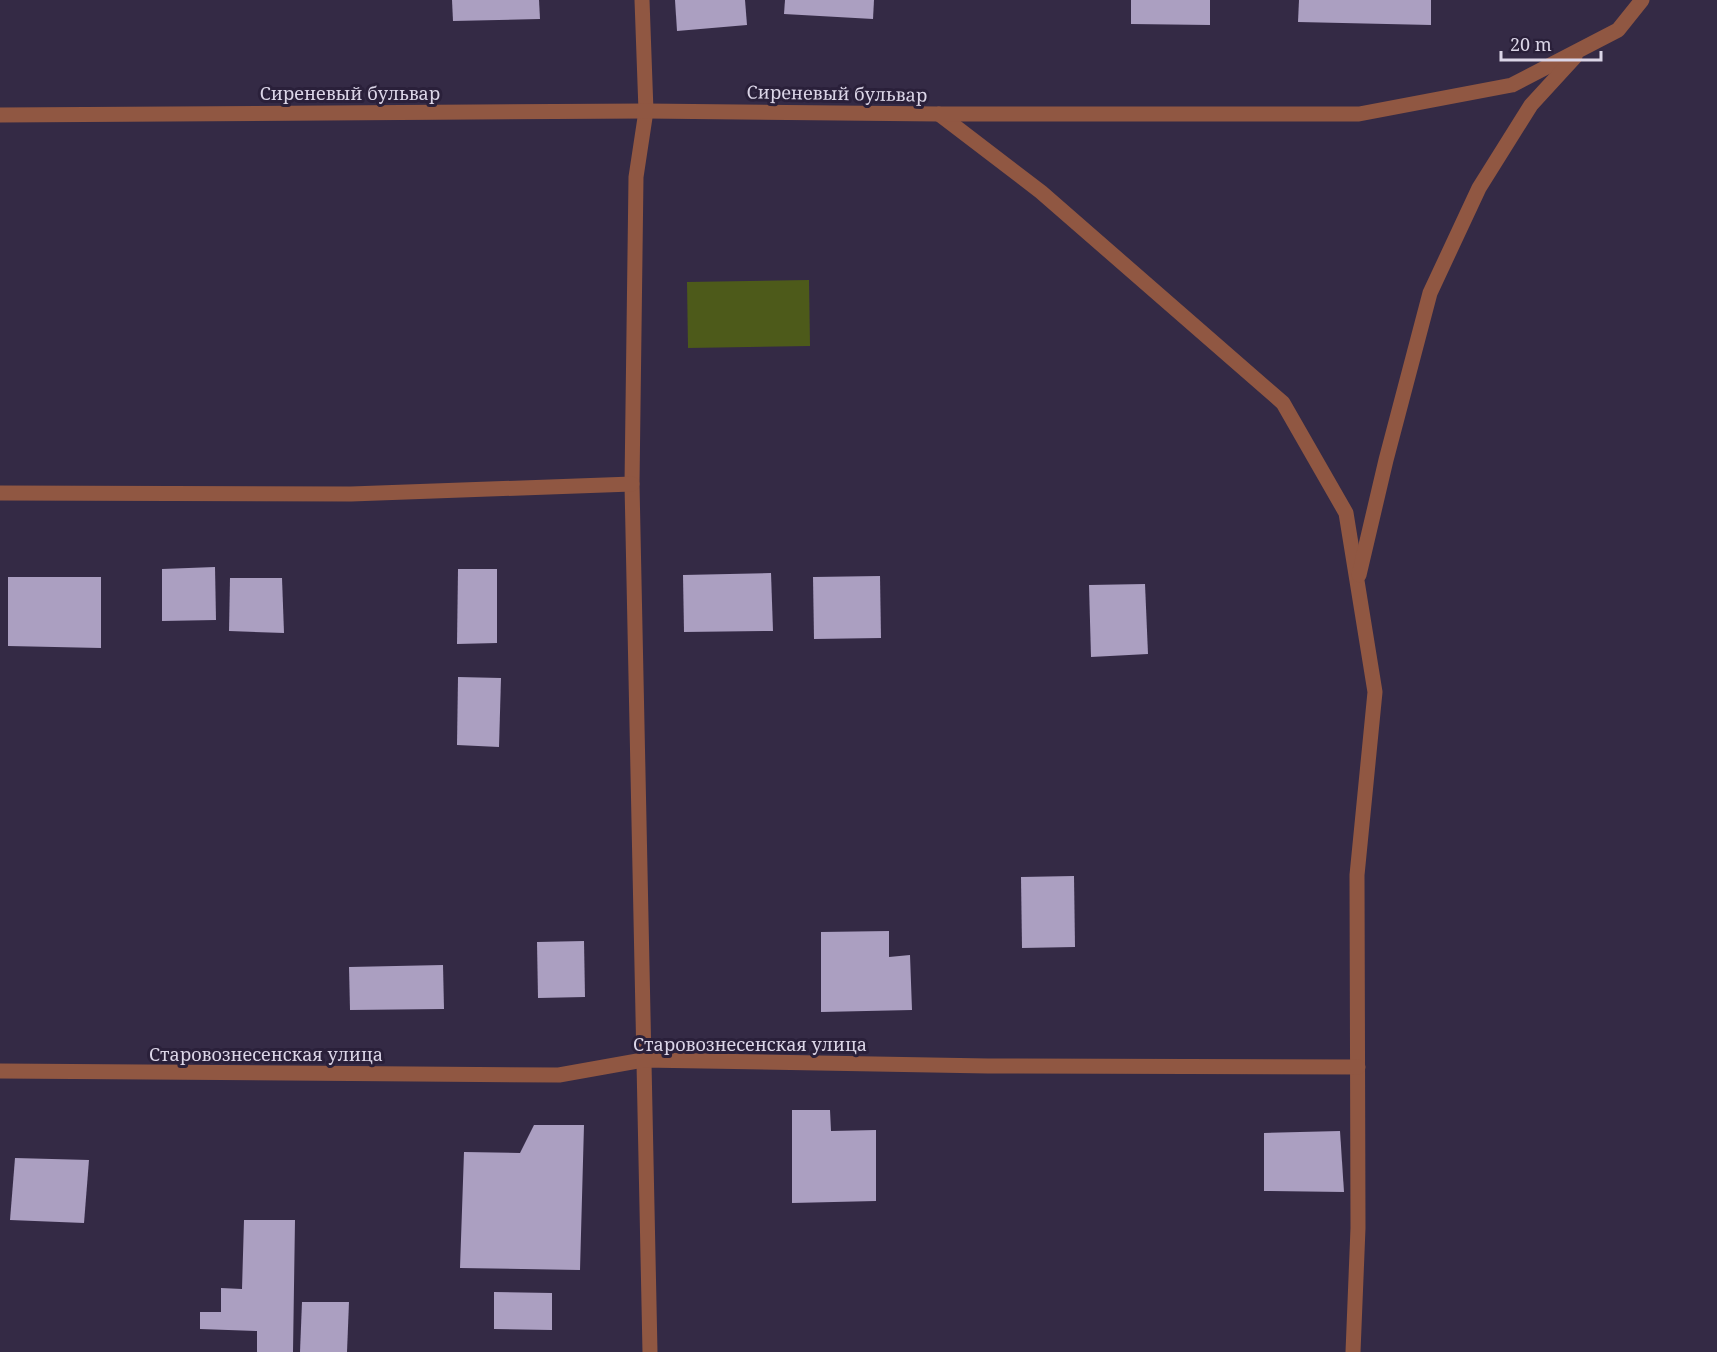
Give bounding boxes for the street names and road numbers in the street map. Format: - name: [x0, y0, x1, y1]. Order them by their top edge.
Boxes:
- street label: Сиреневый бульвар: [746, 79, 928, 107]
- street label: Сиреневый бульвар: [260, 81, 440, 105]
- street label: Старовознесенская улица: [633, 1032, 867, 1056]
- street label: Старовознесенская улица: [149, 1042, 383, 1066]

